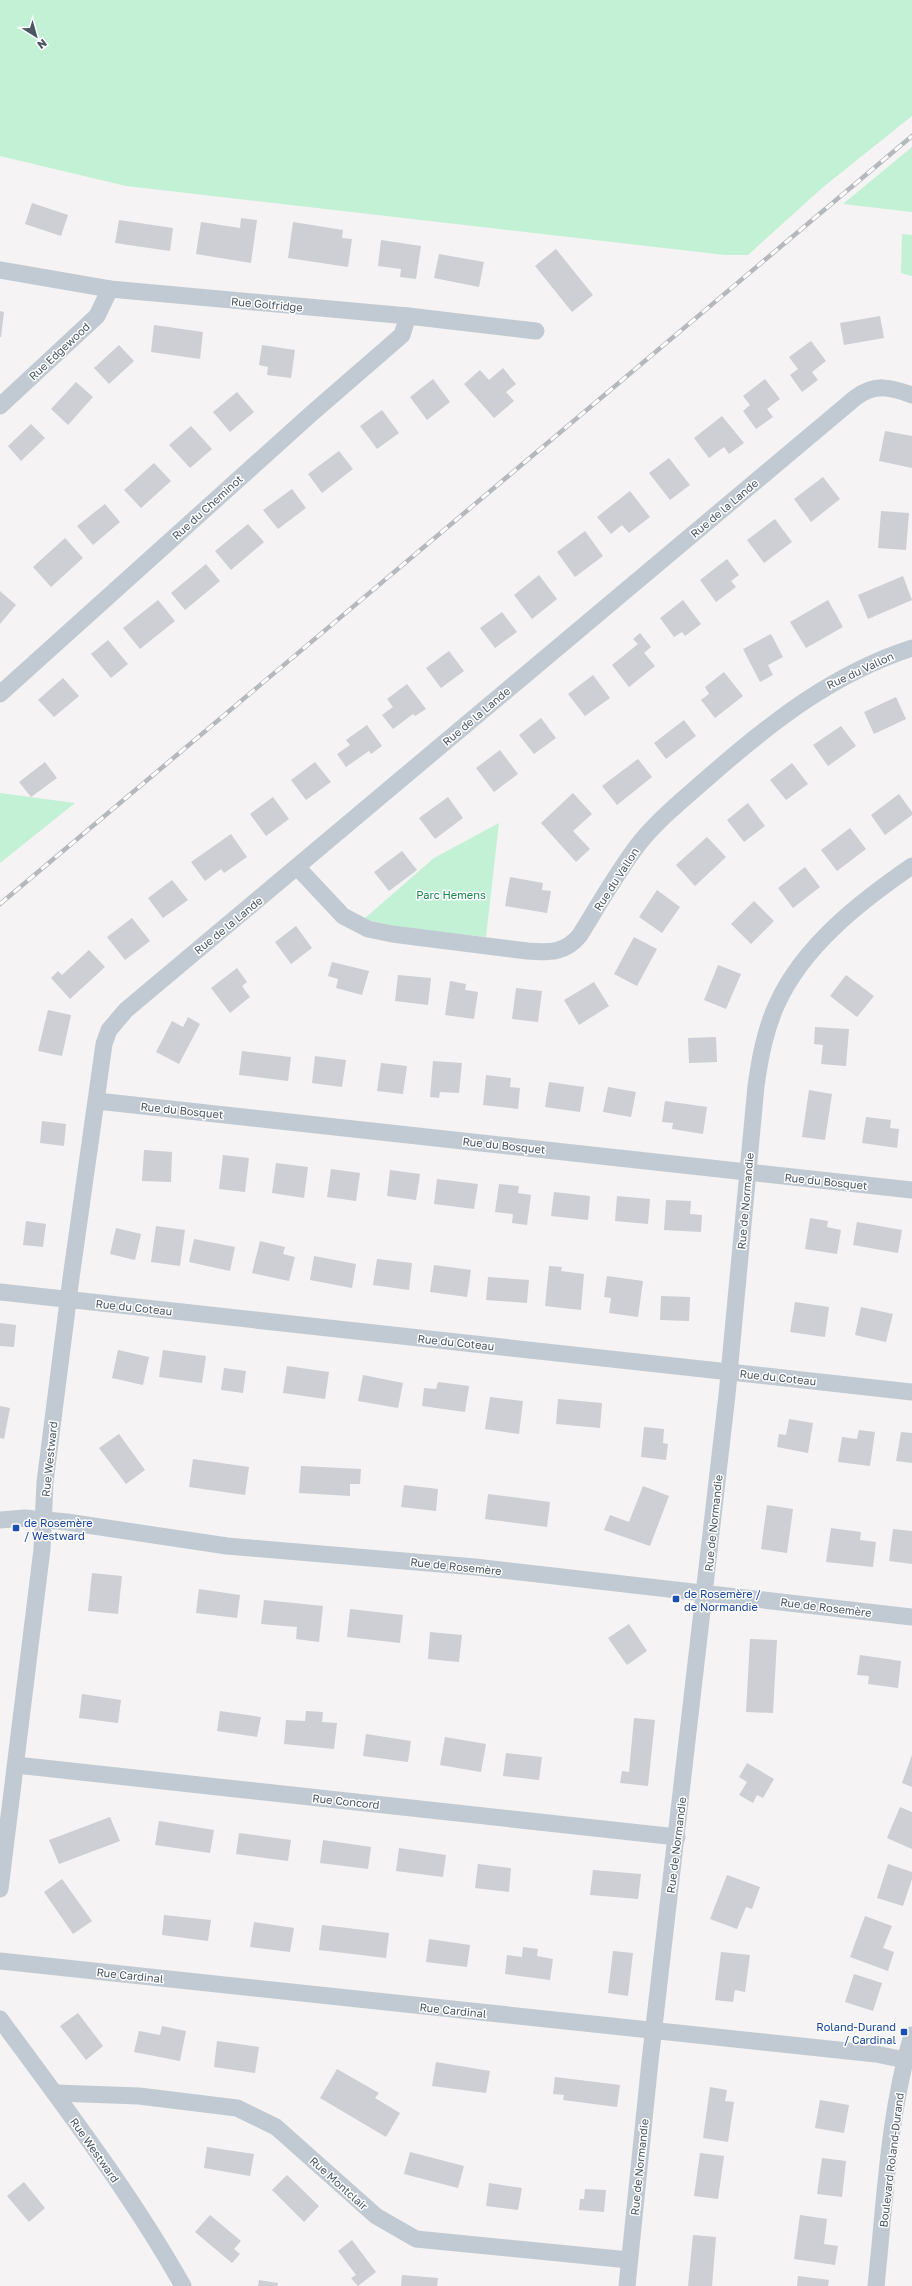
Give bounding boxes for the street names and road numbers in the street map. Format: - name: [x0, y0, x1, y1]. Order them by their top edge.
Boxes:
- street label: Rue Golfridge: [231, 294, 303, 314]
- street label: Rue Edgewood: [26, 320, 92, 382]
- street label: Rue du Cheminot: [169, 472, 245, 542]
- street label: Rue de la Lande: [688, 476, 760, 540]
- street label: Rue du Vallon: [824, 649, 896, 691]
- street label: Rue de la Lande: [440, 684, 512, 748]
- street label: Rue du Vallon: [591, 845, 641, 913]
- street label: Rue de la Lande: [191, 894, 265, 956]
- street label: Rue du Bosquet: [140, 1099, 224, 1121]
- street label: Rue du Bosquet: [462, 1134, 546, 1156]
- street label: Rue de Normandie: [734, 1152, 756, 1250]
- street label: Rue du Bosquet: [784, 1170, 868, 1192]
- street label: Rue du Coteau: [95, 1297, 173, 1317]
- street label: Rue du Coteau: [417, 1332, 495, 1352]
- street label: Rue du Coteau: [739, 1367, 817, 1387]
- street label: Rue Westward: [39, 1421, 59, 1497]
- street label: Rue de Normandie: [701, 1474, 725, 1572]
- street label: Rue de Rosemère: [410, 1555, 502, 1577]
- street label: Rue de Rosemère: [780, 1595, 872, 1619]
- street label: Rue Concord: [312, 1791, 380, 1811]
- street label: Rue de Normandie: [664, 1796, 688, 1894]
- street label: Rue Cardinal: [96, 1965, 165, 1985]
- street label: Rue Cardinal: [419, 2000, 488, 2020]
- street label: Boulevard Roland-Durand: [876, 2092, 906, 2228]
- street label: Rue Westward: [68, 2115, 122, 2185]
- street label: Rue de Normandie: [627, 2118, 651, 2216]
- street label: Rue Montclair: [307, 2154, 371, 2213]

